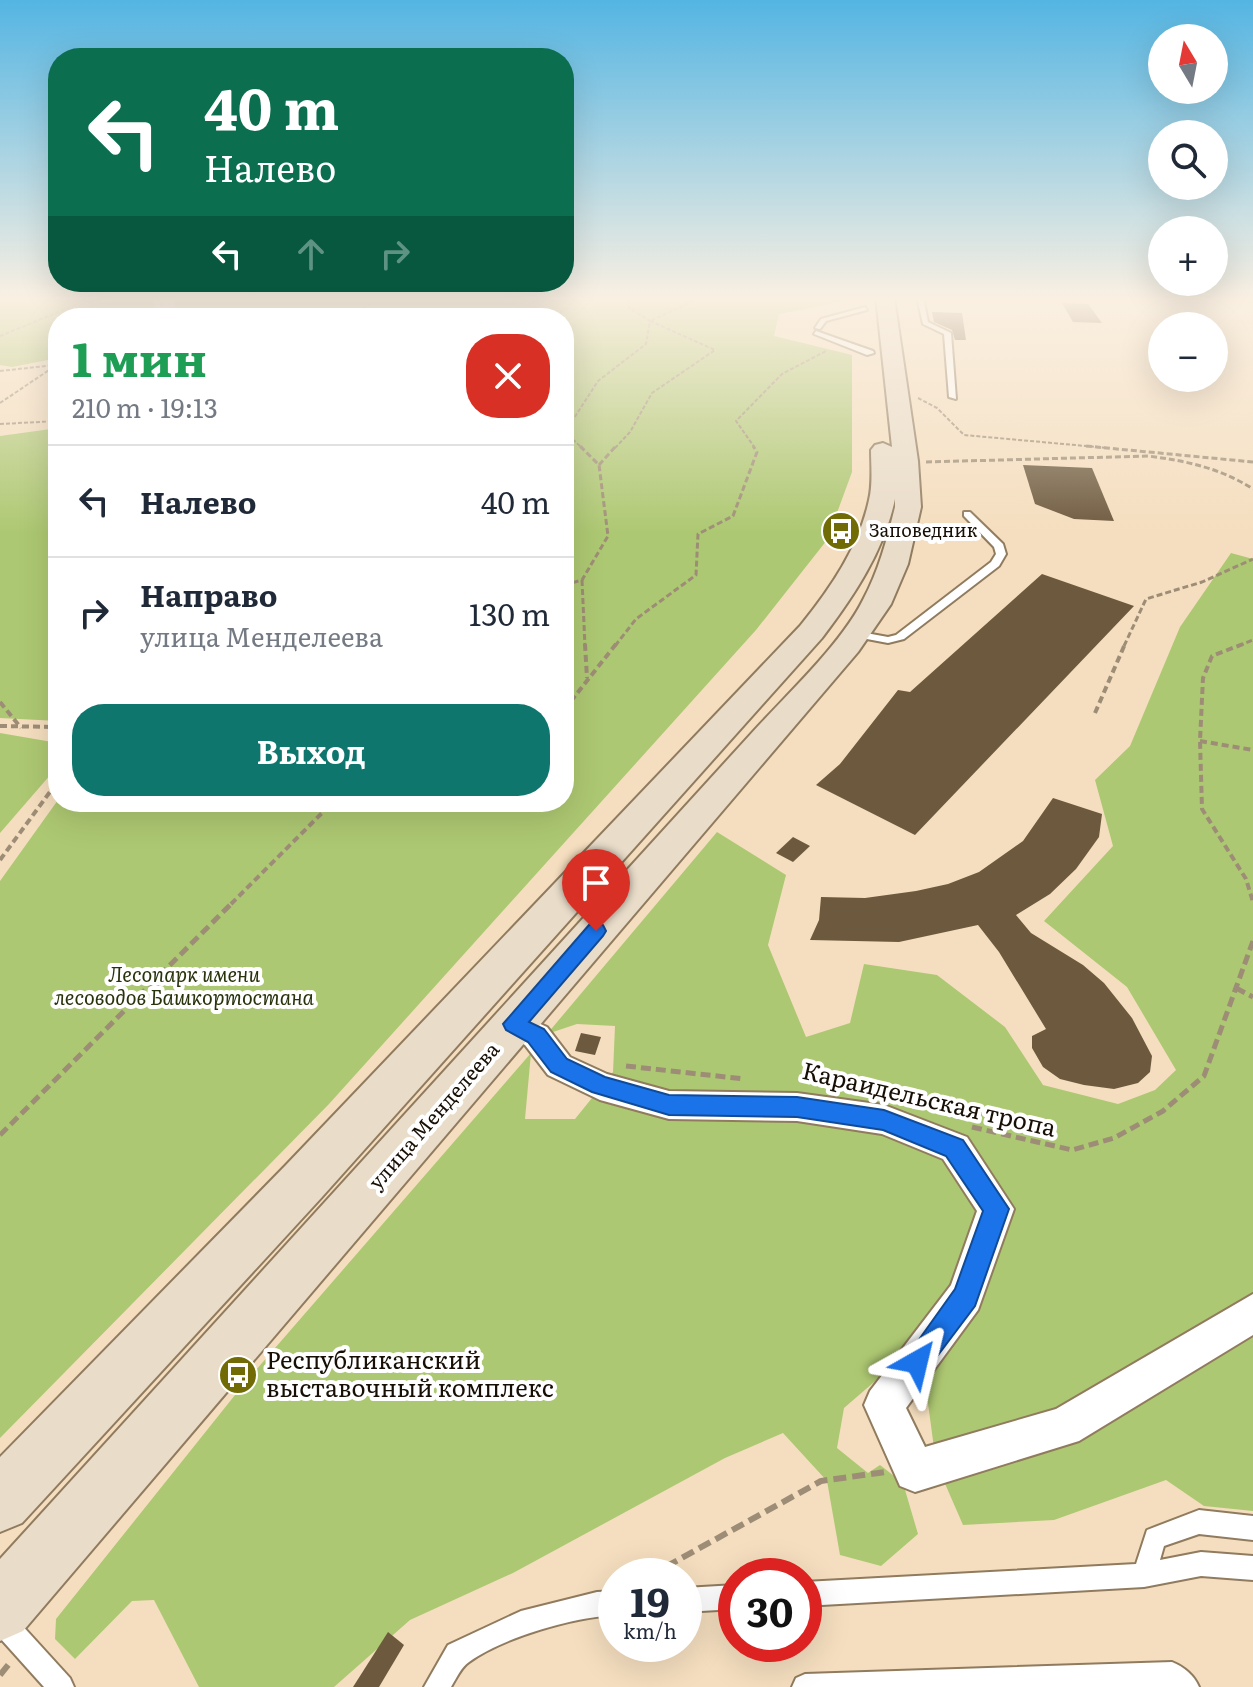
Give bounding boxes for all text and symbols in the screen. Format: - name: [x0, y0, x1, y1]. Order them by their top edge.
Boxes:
- north arrow: [1148, 24, 1228, 104]
- map controls: [1148, 24, 1228, 392]
- text: 40 m: [204, 64, 339, 147]
- icon: left: [72, 80, 176, 184]
- button: search: [1148, 120, 1228, 200]
- text: Налево: [204, 140, 336, 193]
- button: +: [1148, 216, 1228, 296]
- icon: left: [205, 232, 249, 276]
- icon: ahead: [289, 232, 333, 276]
- icon: right: [373, 232, 417, 276]
- button: −: [1148, 312, 1228, 392]
- text: 1 мин: [72, 321, 207, 392]
- button: close: [466, 334, 550, 418]
- text: 210 m · 19:13: [72, 387, 218, 426]
- icon: left: [72, 479, 116, 523]
- text: Налево: [140, 479, 256, 523]
- text: 40 m: [481, 479, 550, 523]
- bus stop icon: Заповедник: [820, 510, 862, 552]
- place label: Заповедник: [869, 516, 978, 543]
- text: Направо: [140, 572, 278, 616]
- icon: right: [72, 591, 116, 635]
- text: 130 m: [469, 591, 550, 635]
- text: улица Менделеева: [140, 616, 383, 655]
- button: Выход: [72, 704, 550, 796]
- pin: [562, 849, 630, 931]
- icon: arrive: [574, 861, 618, 905]
- park label: Лесопарк имени лесоводов Башкортостана: [54, 958, 314, 1011]
- street label: улица Менделеева: [360, 1034, 505, 1195]
- street label: Караидельская тропа: [799, 1051, 1060, 1144]
- position arrow: [875, 1320, 959, 1404]
- place label: Республиканский выставочный комплекс: [266, 1341, 554, 1404]
- bus stop icon: Республиканский выставочный комплекс: [217, 1354, 259, 1396]
- speed limit sign: 30: [718, 1558, 822, 1662]
- text: 19: [630, 1570, 670, 1629]
- text: km/h: [623, 1615, 677, 1645]

